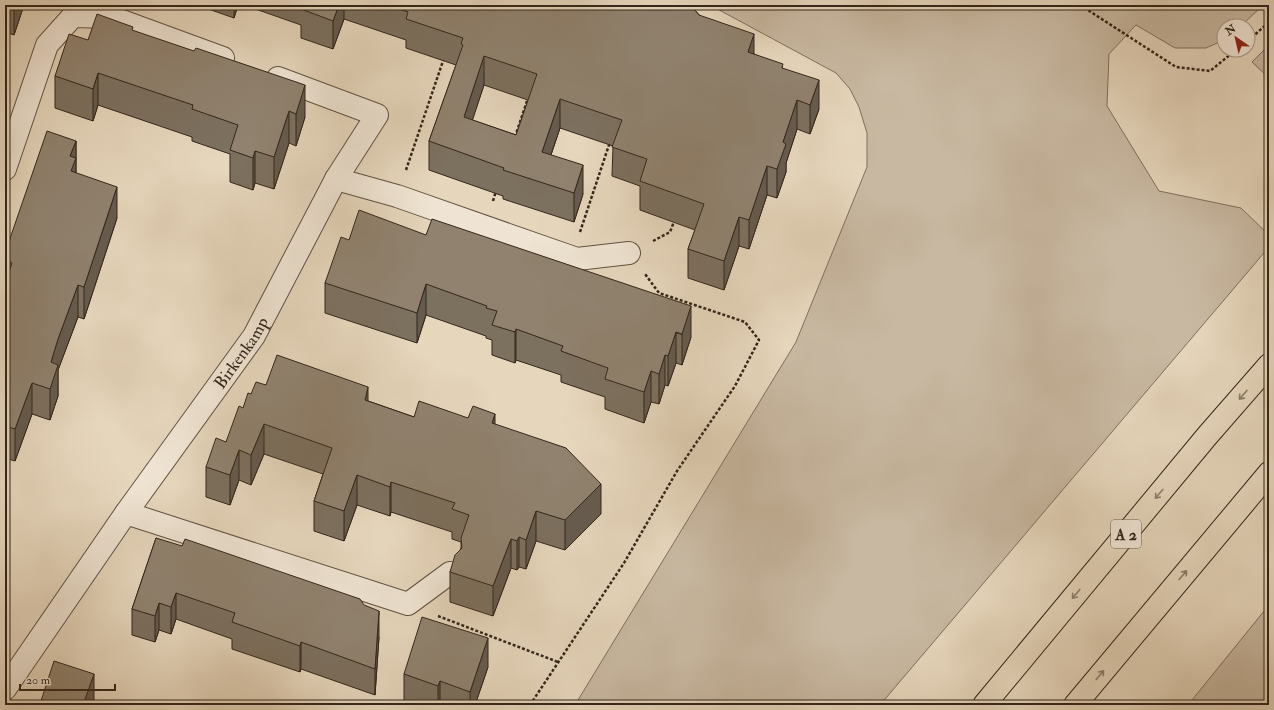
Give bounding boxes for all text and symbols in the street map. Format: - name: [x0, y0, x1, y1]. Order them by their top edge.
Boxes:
- north arrow: [1216, 18, 1256, 58]
- text: N: [1222, 21, 1239, 39]
- street label: Birkenkamp: [209, 313, 274, 393]
- one-way arrow: [1239, 389, 1248, 400]
- one-way arrow: [1155, 488, 1164, 499]
- road number: A 2: [1111, 520, 1141, 548]
- one-way arrow: [1179, 570, 1188, 580]
- one-way arrow: [1072, 588, 1081, 599]
- scale bar: [20, 666, 115, 692]
- one-way arrow: [1096, 670, 1105, 680]
- text: 20 m: [26, 673, 51, 688]

